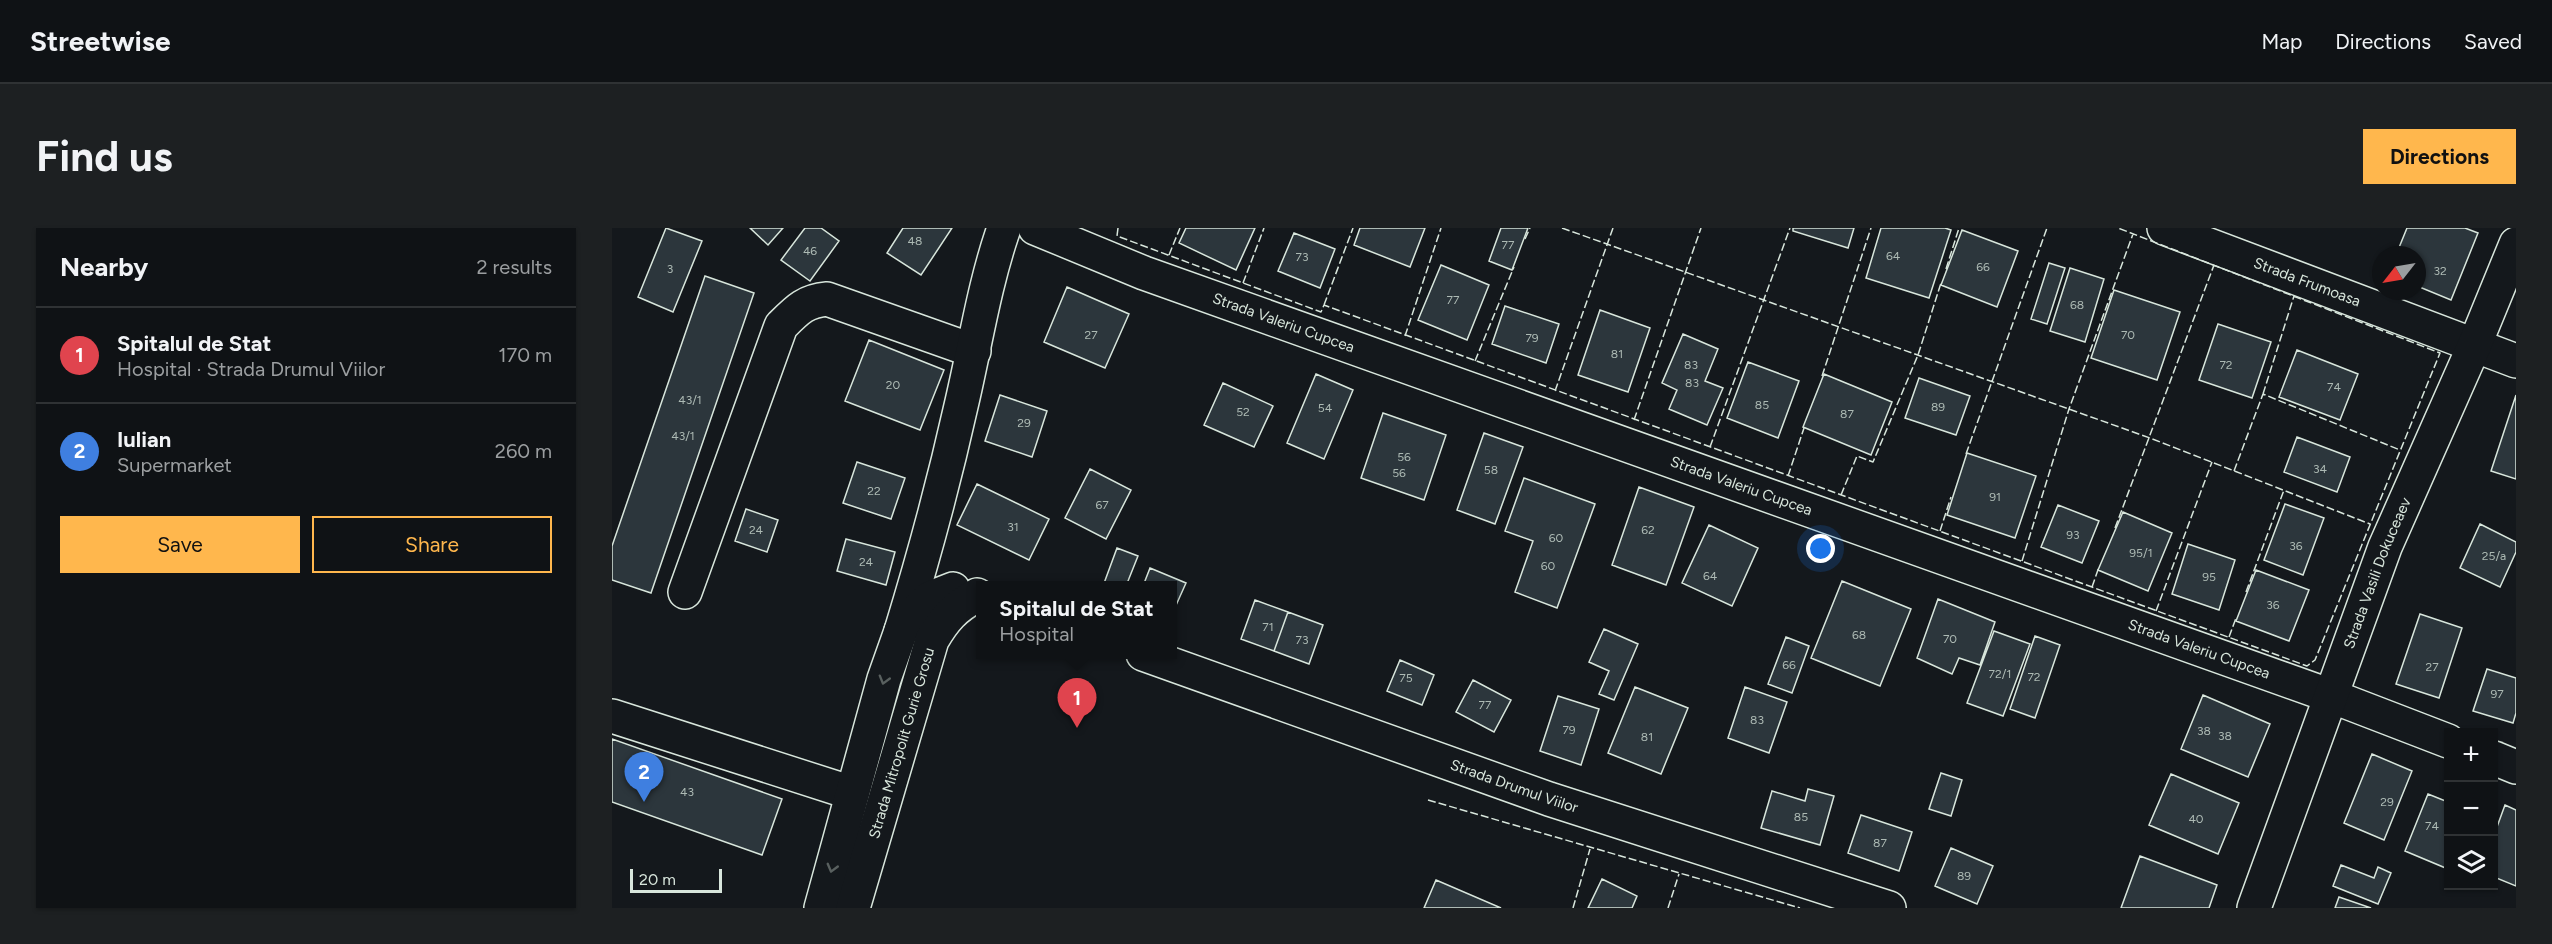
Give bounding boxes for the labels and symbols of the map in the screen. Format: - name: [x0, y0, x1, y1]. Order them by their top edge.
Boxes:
- house number: 48: [908, 234, 922, 248]
- house number: 77: [1502, 238, 1515, 252]
- house number: 46: [803, 244, 817, 258]
- north arrow: [2372, 246, 2426, 300]
- house number: 64: [1886, 249, 1901, 263]
- house number: 73: [1296, 250, 1308, 264]
- street label: Strada Frumoasa: [2251, 254, 2363, 310]
- house number: 66: [1976, 260, 1990, 274]
- house number: 3: [667, 262, 673, 276]
- house number: 32: [2433, 264, 2447, 278]
- street label: Strada Valeriu Cupcea: [1210, 289, 1357, 356]
- house number: 77: [1447, 293, 1460, 307]
- house number: 68: [2070, 298, 2084, 312]
- house number: 27: [1084, 328, 1098, 342]
- house number: 70: [2121, 328, 2135, 342]
- house number: 79: [1525, 331, 1539, 345]
- house number: 81: [1611, 347, 1623, 361]
- house number: 83: [1684, 358, 1698, 372]
- house number: 72: [2219, 358, 2233, 372]
- house number: 83: [1685, 376, 1699, 390]
- house number: 20: [886, 378, 901, 392]
- house number: 74: [2327, 380, 2341, 394]
- house number: 43/1: [678, 393, 702, 407]
- house number: 85: [1755, 398, 1769, 412]
- house number: 89: [1931, 400, 1945, 414]
- house number: 54: [1318, 401, 1333, 415]
- house number: 52: [1236, 405, 1250, 419]
- house number: 87: [1840, 407, 1854, 421]
- house number: 29: [1017, 416, 1031, 430]
- house number: 43/1: [671, 429, 695, 443]
- house number: 56: [1397, 450, 1411, 464]
- street label: Strada Valeriu Cupcea: [1668, 452, 1815, 519]
- house number: 34: [2313, 462, 2328, 476]
- house number: 58: [1484, 463, 1498, 477]
- house number: 56: [1392, 466, 1406, 480]
- house number: 22: [867, 484, 881, 498]
- house number: 91: [1989, 490, 2001, 504]
- street label: Strada Vasili Dokuceaev: [2340, 494, 2415, 651]
- house number: 67: [1095, 498, 1109, 512]
- house number: 31: [1007, 520, 1019, 534]
- house number: 24: [749, 523, 764, 537]
- house number: 62: [1641, 523, 1655, 537]
- house number: 93: [2066, 528, 2080, 542]
- house number: 60: [1549, 531, 1564, 545]
- your location: [1806, 534, 1835, 563]
- house number: 36: [2289, 539, 2303, 553]
- house number: 95/1: [2129, 546, 2153, 560]
- house number: 25/a: [2482, 549, 2506, 563]
- house number: 24: [859, 555, 874, 569]
- house number: 60: [1541, 559, 1556, 573]
- house number: 64: [1703, 569, 1718, 583]
- house number: 95: [2202, 570, 2216, 584]
- house number: 36: [2266, 598, 2280, 612]
- street label: Strada Valeriu Cupcea: [2126, 615, 2273, 683]
- house number: 71: [1262, 620, 1274, 634]
- house number: 68: [1852, 628, 1866, 642]
- house number: 70: [1943, 632, 1957, 646]
- house number: 73: [1296, 633, 1308, 647]
- street label: Strada Mitropolit Gurie Grosu: [865, 645, 938, 841]
- house number: 66: [1782, 658, 1796, 672]
- house number: 27: [2425, 660, 2439, 674]
- house number: 72/1: [1989, 667, 2011, 681]
- house number: 72: [2027, 670, 2041, 684]
- house number: 75: [1399, 671, 1413, 685]
- one-way arrow: [879, 674, 891, 685]
- pin: 1: [1058, 678, 1096, 728]
- house number: 97: [2490, 687, 2504, 701]
- house number: 77: [1479, 698, 1492, 712]
- house number: 83: [1750, 713, 1764, 727]
- house number: 79: [1562, 723, 1576, 737]
- house number: 38: [2197, 724, 2211, 738]
- house number: 38: [2218, 729, 2232, 743]
- house number: 81: [1641, 730, 1653, 744]
- pin: 2: [624, 752, 663, 802]
- street label: Strada Drumul Viilor: [1448, 755, 1580, 817]
- house number: 43: [680, 785, 694, 799]
- house number: 29: [2380, 795, 2394, 809]
- house number: 85: [1794, 810, 1808, 824]
- house number: 40: [2188, 812, 2204, 826]
- house number: 74: [2425, 819, 2439, 833]
- house number: 87: [1873, 836, 1887, 850]
- one-way arrow: [826, 863, 839, 873]
- scale bar: [630, 866, 722, 894]
- house number: 89: [1957, 869, 1971, 883]

